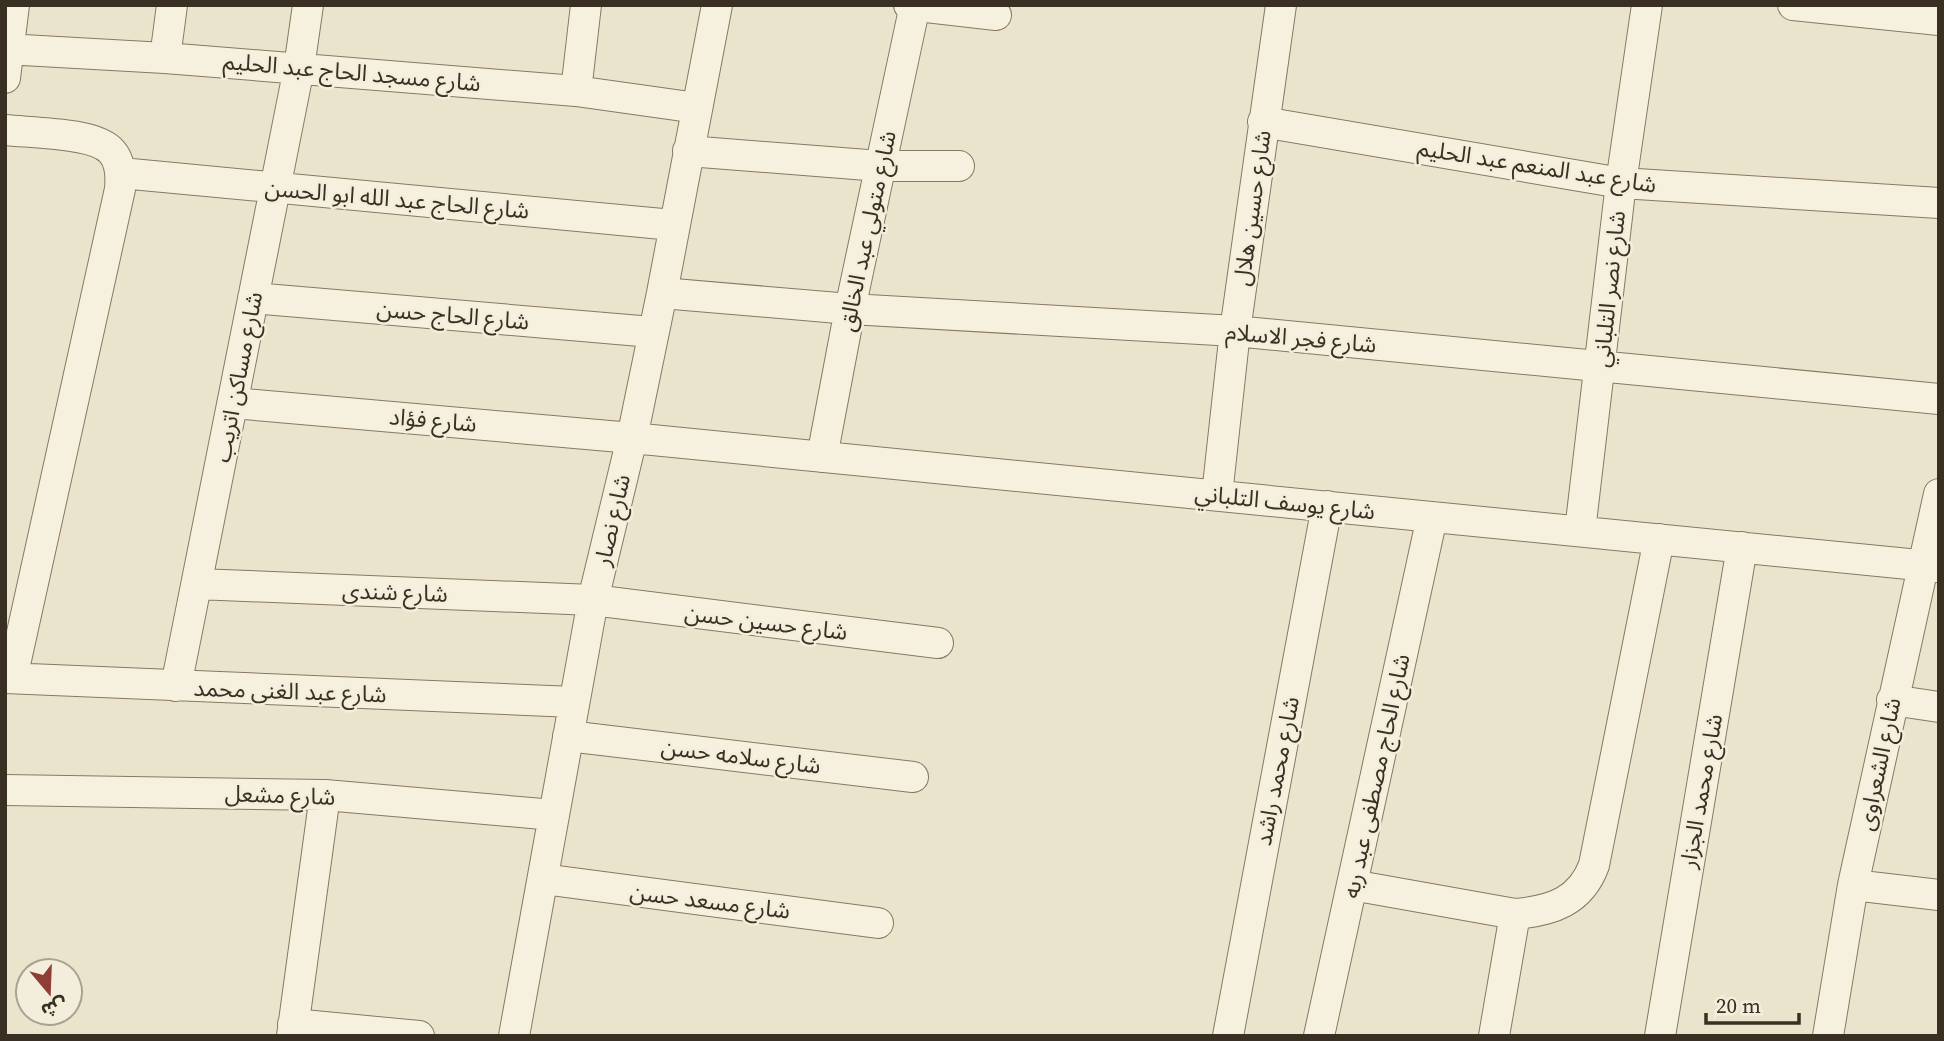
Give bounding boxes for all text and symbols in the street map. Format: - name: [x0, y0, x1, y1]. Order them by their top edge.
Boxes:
- street label: شارع مسجد الحاج عبد الحليم: [222, 45, 482, 100]
- street label: شارع متولي عبد الخالق: [830, 128, 905, 335]
- street label: شارع حسين هلال: [1225, 128, 1280, 288]
- street label: شارع عبد المنعم عبد الحليم: [1415, 131, 1659, 202]
- street label: شارع الحاج عبد الله ابو الحسن: [263, 171, 531, 227]
- street label: شارع نصر التلباني: [1585, 209, 1634, 369]
- street label: شارع مساكن اتريب: [206, 289, 271, 465]
- street label: شارع الحاج حسن: [375, 292, 531, 339]
- street label: شارع فجر الاسلام: [1224, 315, 1378, 363]
- street label: شارع فؤاد: [388, 400, 478, 441]
- street label: شارع نصار: [586, 471, 639, 570]
- street label: شارع يوسف التلباني: [1193, 477, 1377, 529]
- street label: شارع شندى: [342, 574, 448, 611]
- street label: شارع حسين حسن: [683, 596, 849, 649]
- street label: شارع الحاج مصطفى عبد ربه: [1334, 651, 1419, 901]
- street label: شارع عبد الغنى محمد: [193, 672, 387, 711]
- street label: شارع محمد راشد: [1247, 694, 1308, 849]
- street label: شارع الشعراوى: [1849, 695, 1910, 834]
- street label: شارع محمد الجزار: [1671, 711, 1731, 872]
- street label: شارع سلامه حسن: [659, 730, 823, 783]
- street label: شارع مشعل: [224, 777, 336, 814]
- street label: شارع مسعد حسن: [628, 875, 792, 928]
- north arrow: [14, 957, 84, 1027]
- scale bar: [1706, 982, 1799, 1026]
- text: 20 m: [1716, 991, 1761, 1020]
- text: ش: [38, 992, 71, 1025]

